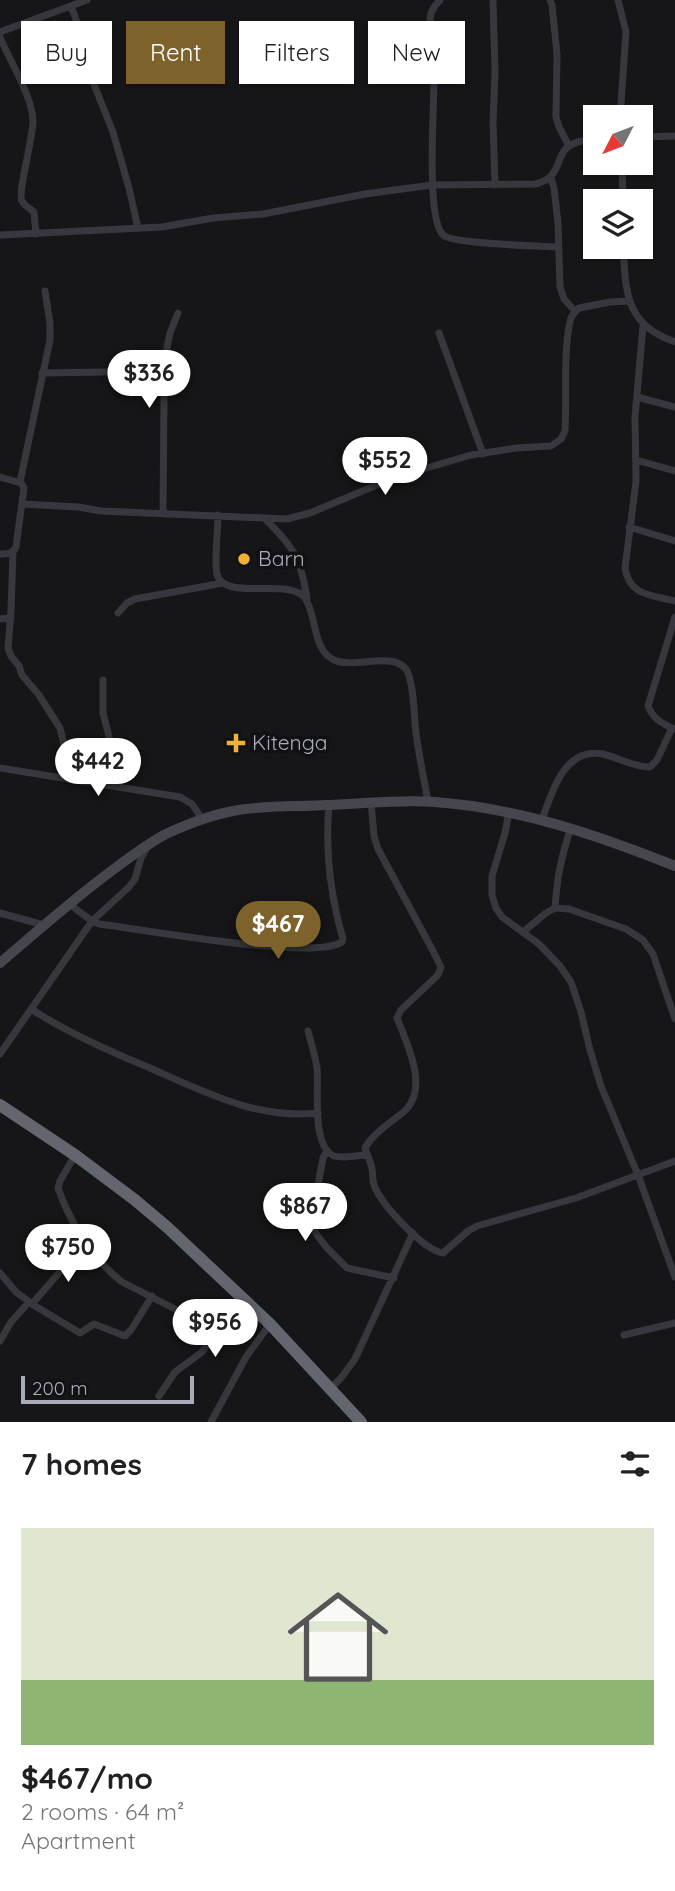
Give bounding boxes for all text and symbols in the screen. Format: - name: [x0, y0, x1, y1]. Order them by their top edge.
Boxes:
- chip: Buy: [21, 21, 112, 84]
- chip: Rent: [126, 21, 225, 84]
- chip: Filters: [239, 21, 354, 84]
- chip: New: [368, 21, 465, 84]
- north arrow: [583, 105, 653, 175]
- map controls: [583, 105, 653, 259]
- button: layers: [583, 189, 653, 259]
- pin: $336: [108, 350, 190, 410]
- text: $336: [123, 358, 175, 387]
- pin: $552: [344, 438, 426, 497]
- text: $552: [358, 445, 412, 474]
- place label: Barn: [258, 545, 305, 571]
- marker: Barn: [236, 551, 252, 567]
- place label: Kitenga: [252, 729, 327, 755]
- marker: Kitenga: [226, 733, 246, 753]
- pin: $442: [57, 738, 139, 798]
- text: $442: [71, 746, 125, 775]
- pin: $467: [237, 902, 319, 961]
- text: $467: [252, 909, 304, 938]
- pin: $867: [264, 1184, 346, 1243]
- text: $867: [279, 1191, 331, 1220]
- pin: $750: [27, 1224, 109, 1284]
- text: $750: [41, 1232, 95, 1261]
- pin: $956: [174, 1300, 256, 1359]
- text: $956: [189, 1307, 241, 1336]
- scale bar: [21, 1373, 194, 1405]
- text: 200 m: [32, 1376, 88, 1400]
- text: 7 homes: [21, 1445, 142, 1483]
- icon: filters: [616, 1445, 654, 1483]
- icon: home: [275, 1574, 401, 1700]
- text: $467/mo: [21, 1759, 153, 1797]
- text: 2 rooms · 64 m²: [21, 1797, 184, 1826]
- text: Apartment: [21, 1826, 135, 1855]

